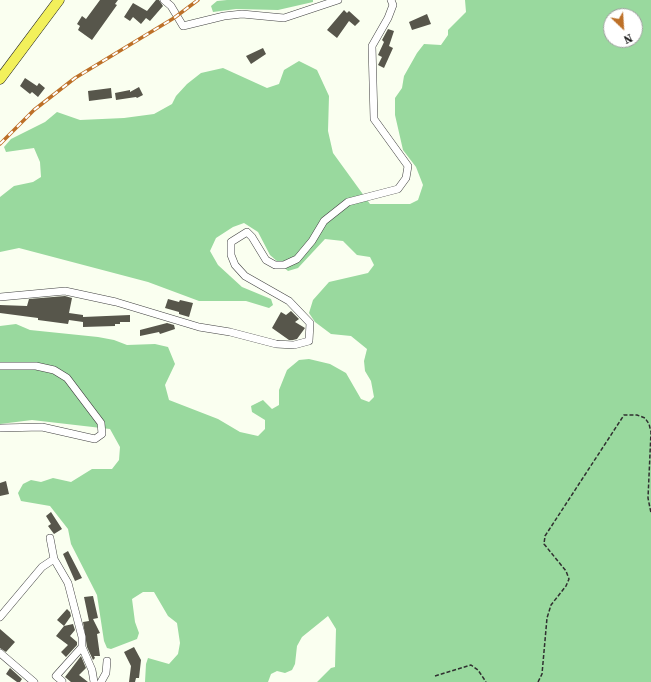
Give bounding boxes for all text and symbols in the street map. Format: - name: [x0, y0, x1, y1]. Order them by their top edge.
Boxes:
- north arrow: [603, 8, 643, 48]
- text: N: [621, 30, 635, 47]

